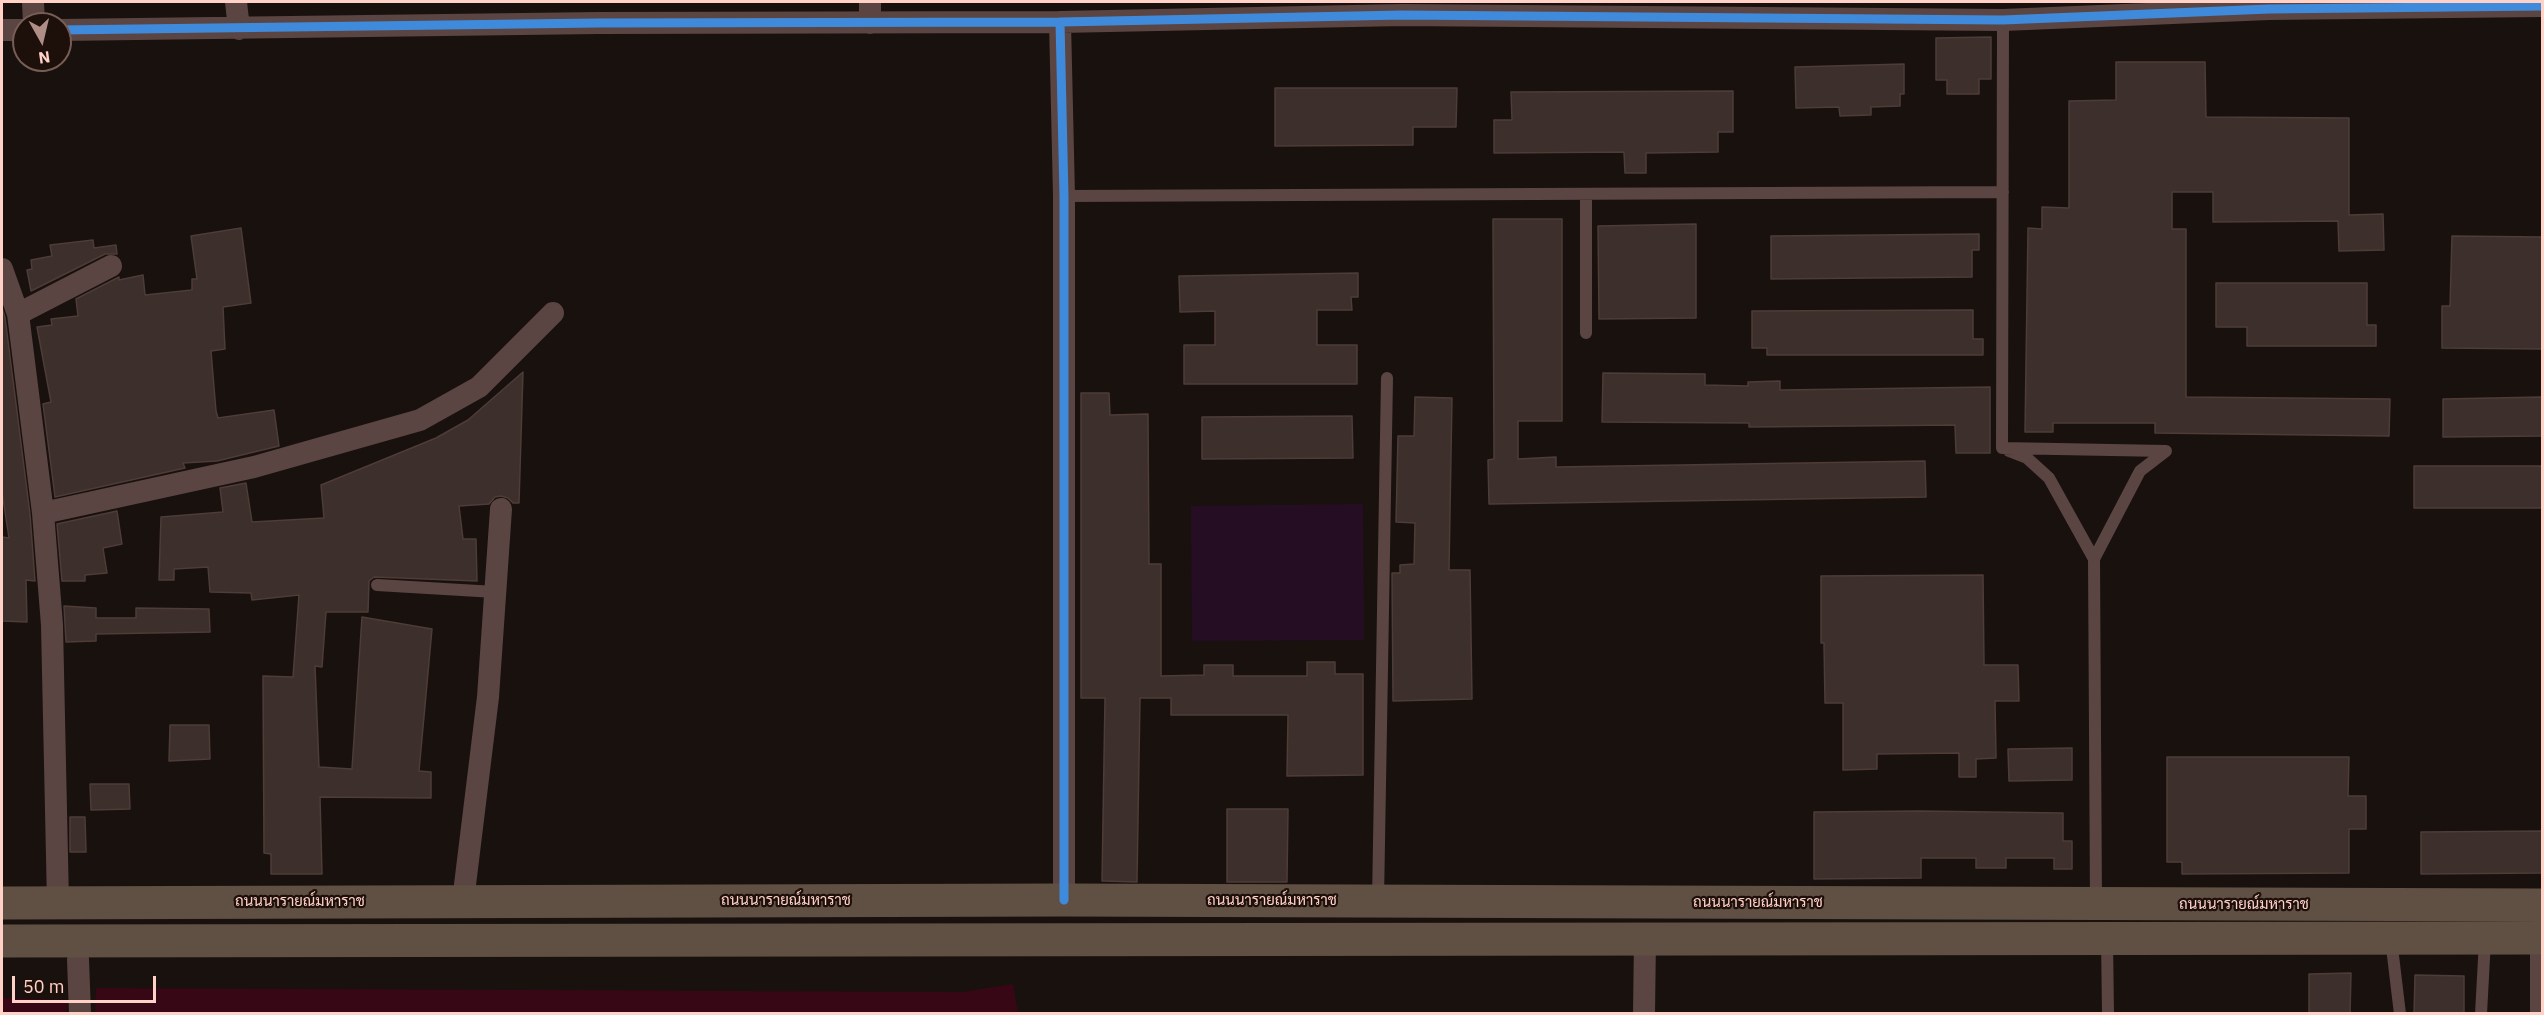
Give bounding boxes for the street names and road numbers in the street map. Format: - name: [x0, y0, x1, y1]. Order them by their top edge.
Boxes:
- street label: ถนนนารายณ์มหาราช: [721, 892, 851, 910]
- street label: ถนนนารายณ์มหาราช: [1207, 892, 1337, 910]
- street label: ถนนนารายณ์มหาราช: [235, 893, 365, 911]
- street label: ถนนนารายณ์มหาราช: [1693, 894, 1823, 912]
- street label: ถนนนารายณ์มหาราช: [2179, 896, 2309, 914]

